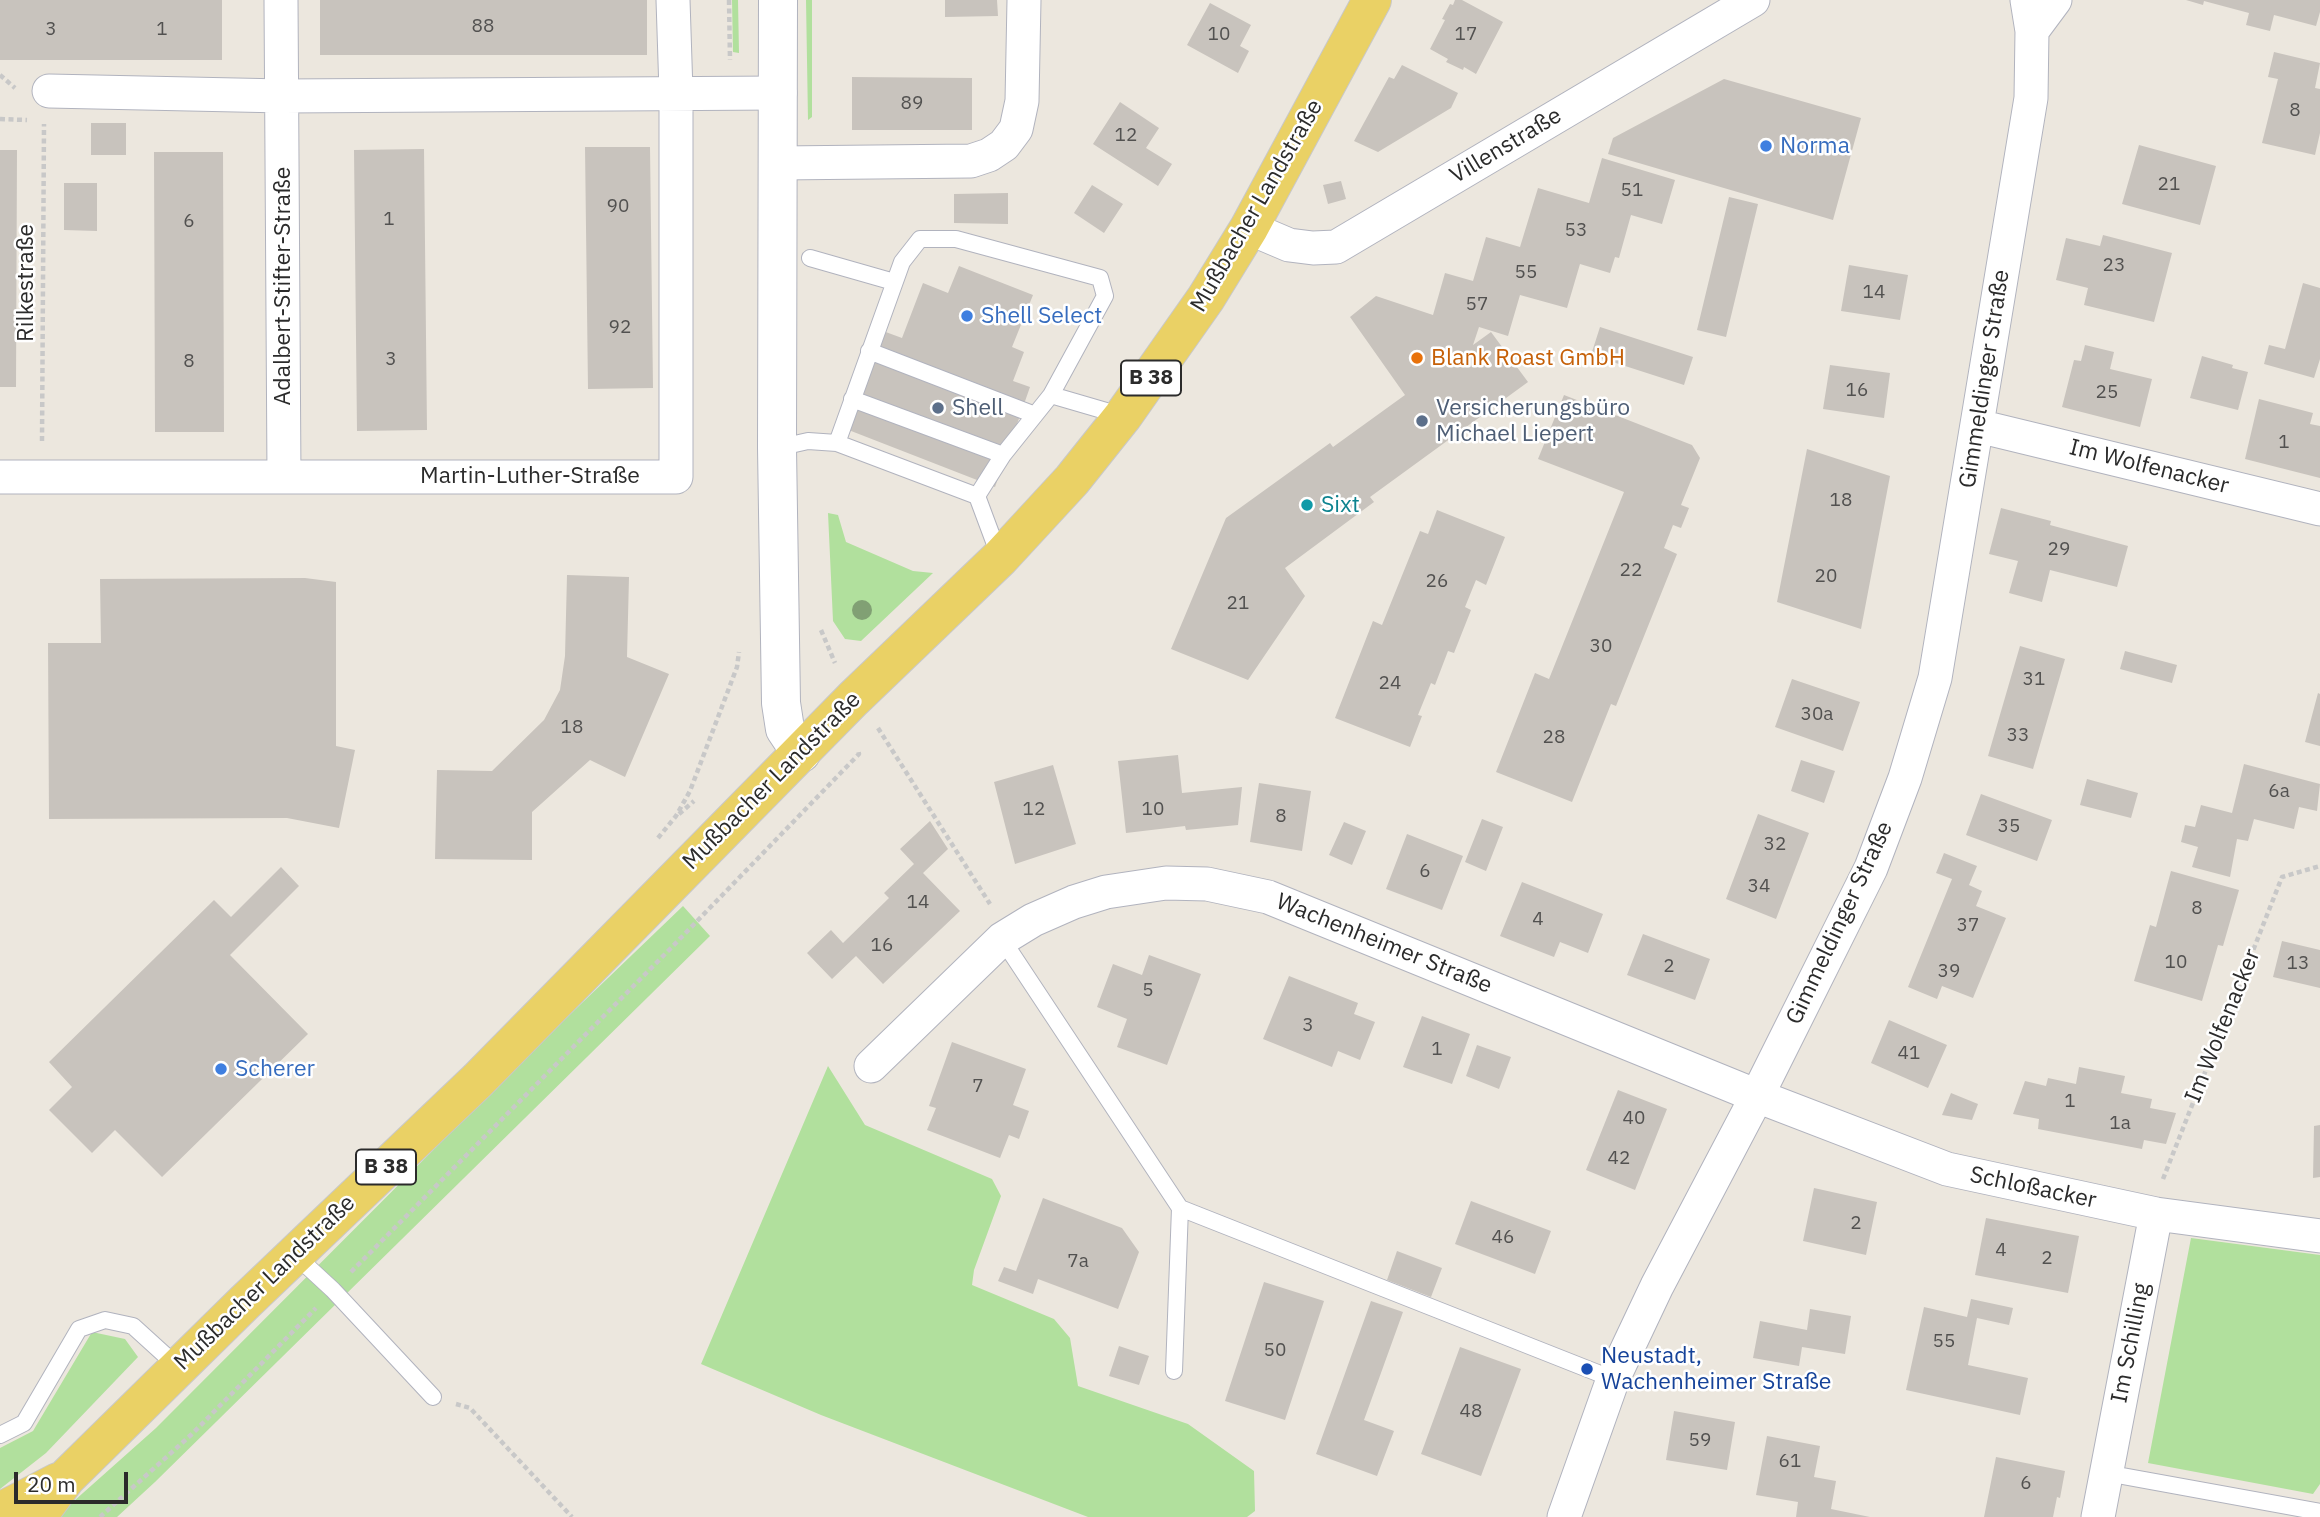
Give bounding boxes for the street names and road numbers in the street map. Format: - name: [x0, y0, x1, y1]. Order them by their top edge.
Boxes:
- street label: Mußbacher Landstraße: [1185, 95, 1329, 317]
- street label: Villenstraße: [1445, 102, 1567, 190]
- street label: Adalbert-Stifter-Straße: [269, 167, 297, 405]
- street label: Rilkestraße: [12, 224, 40, 342]
- street label: Gimmeldinger Straße: [1954, 268, 2016, 490]
- road number: B 38: [1121, 360, 1181, 396]
- street label: Im Wolfenacker: [2066, 434, 2232, 500]
- street label: Martin-Luther-Straße: [420, 462, 640, 490]
- street label: Mußbacher Landstraße: [677, 686, 867, 876]
- street label: Gimmeldinger Straße: [1781, 817, 1899, 1029]
- street label: Wachenheimer Straße: [1272, 888, 1496, 1000]
- street label: Im Wolfenacker: [2180, 945, 2266, 1107]
- road number: B 38: [356, 1150, 416, 1184]
- street label: Schloßacker: [1967, 1161, 2099, 1215]
- street label: Mußbacher Landstraße: [169, 1190, 361, 1376]
- street label: Im Schilling: [2106, 1281, 2156, 1405]

